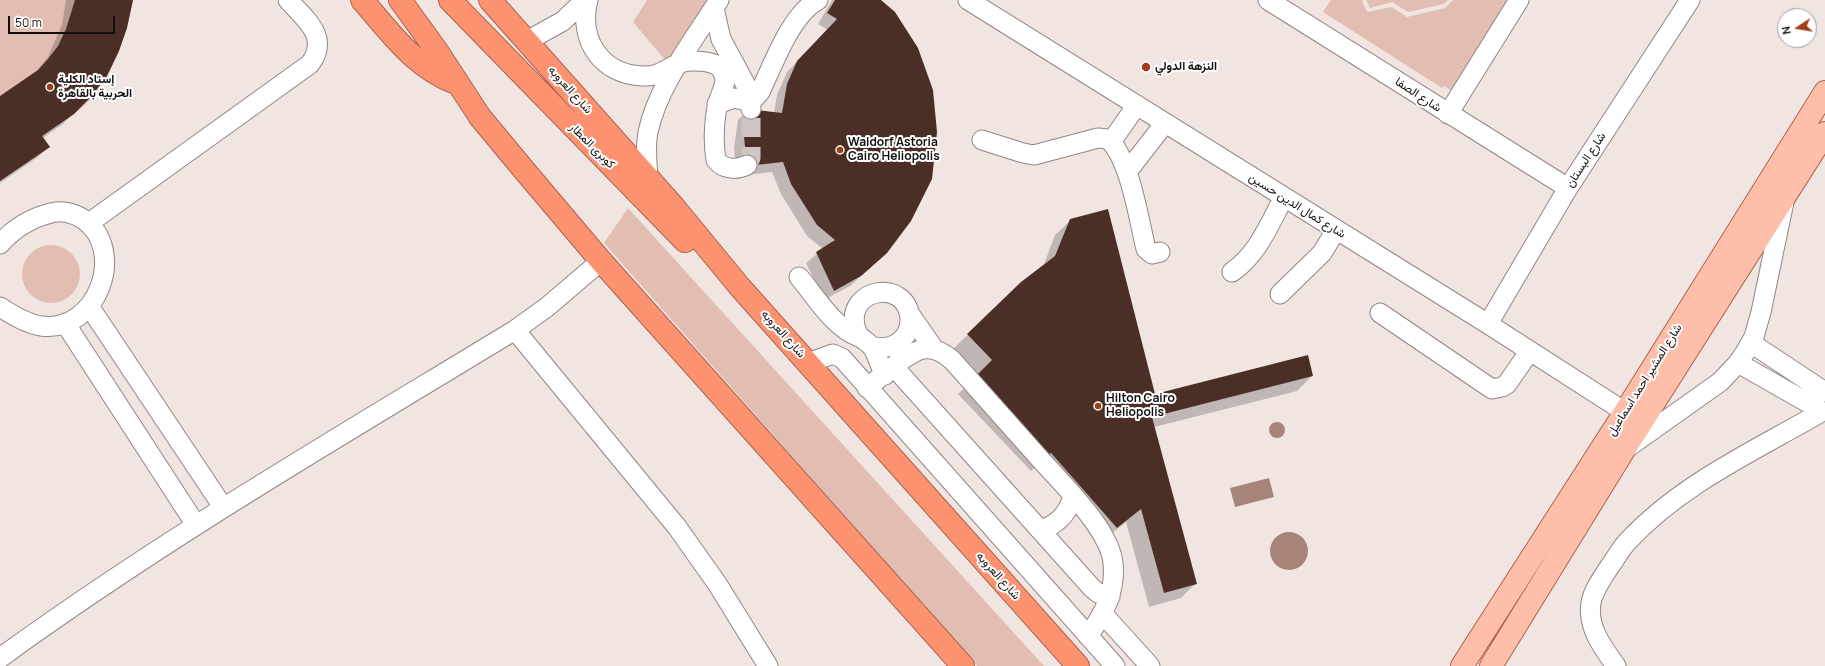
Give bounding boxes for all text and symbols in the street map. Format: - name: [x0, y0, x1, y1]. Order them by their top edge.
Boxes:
- scale bar: [10, 8, 117, 34]
- north arrow: [1777, 8, 1817, 48]
- text: 50 m: [15, 14, 42, 31]
- text: N: [1778, 25, 1794, 36]
- place label: النزهة الدولي: [1155, 60, 1217, 74]
- marker: النزهة الدولي: [1140, 61, 1152, 73]
- street label: شارع العروبه: [545, 63, 595, 117]
- place label: إستاد الكلية الحربية بالقاهرة: [58, 73, 132, 101]
- street label: شارع الصفا: [1392, 75, 1444, 115]
- marker: إستاد الكلية الحربية بالقاهرة: [45, 82, 55, 92]
- street label: كوبرى المطار: [566, 120, 618, 172]
- street label: شارع البستان: [1563, 130, 1609, 190]
- place label: Waldorf Astoria Cairo Heliopolis: [848, 136, 940, 164]
- marker: Waldorf Astoria Cairo Heliopolis: [835, 145, 845, 155]
- street label: شارع كمال الدين حسين: [1246, 170, 1348, 242]
- street label: شارع العروبه: [758, 307, 808, 361]
- street label: شارع المشير احمد اسماعيل: [1605, 321, 1685, 439]
- place label: Hilton Cairo Heliopolis: [1106, 392, 1175, 420]
- marker: Hilton Cairo Heliopolis: [1093, 401, 1103, 411]
- street label: شارع العروبه: [973, 549, 1023, 603]

